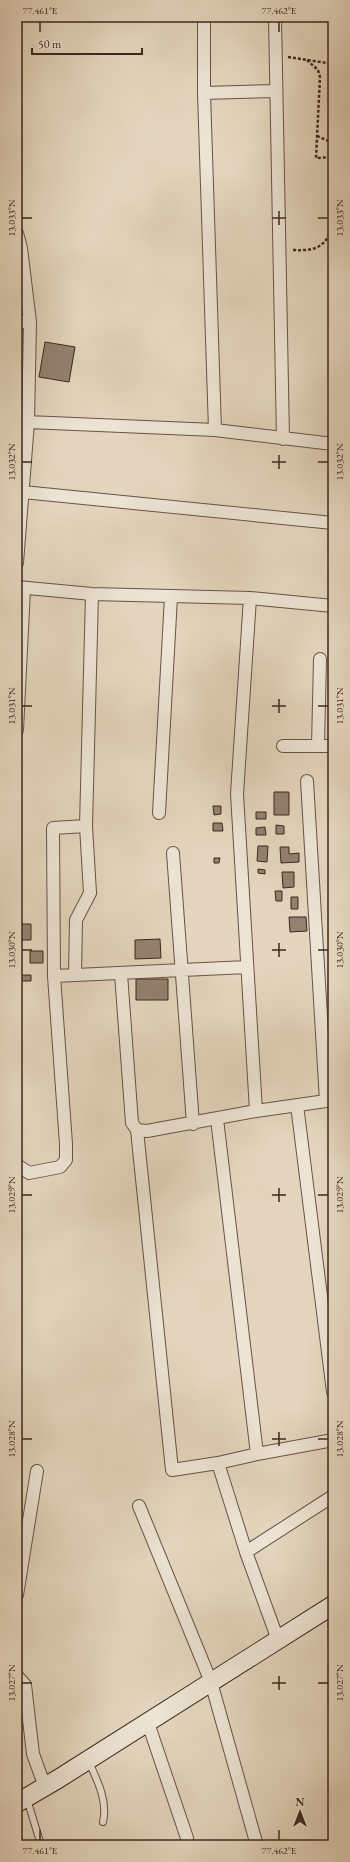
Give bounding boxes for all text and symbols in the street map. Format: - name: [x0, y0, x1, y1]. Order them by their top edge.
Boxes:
- text: 77.461°E: [23, 4, 58, 17]
- text: 77.462°E: [262, 4, 297, 17]
- scale bar: [32, 30, 142, 56]
- text: 50 m: [38, 36, 62, 52]
- text: 13.033°N: [5, 199, 18, 237]
- text: 13.033°N: [333, 199, 346, 237]
- text: 13.032°N: [5, 443, 18, 481]
- text: 13.032°N: [333, 443, 346, 481]
- text: 13.031°N: [5, 687, 18, 725]
- text: 13.031°N: [333, 687, 346, 725]
- text: 13.030°N: [5, 931, 18, 969]
- text: 13.030°N: [333, 931, 346, 969]
- text: 13.029°N: [5, 1176, 18, 1214]
- text: 13.029°N: [333, 1176, 346, 1214]
- text: 13.028°N: [5, 1420, 18, 1458]
- text: 13.028°N: [333, 1420, 346, 1458]
- text: 13.027°N: [5, 1664, 18, 1702]
- text: 13.027°N: [333, 1664, 346, 1702]
- north arrow: [280, 1792, 320, 1832]
- text: N: [296, 1795, 305, 1809]
- text: 77.461°E: [23, 1844, 58, 1857]
- text: 77.462°E: [262, 1844, 297, 1857]

